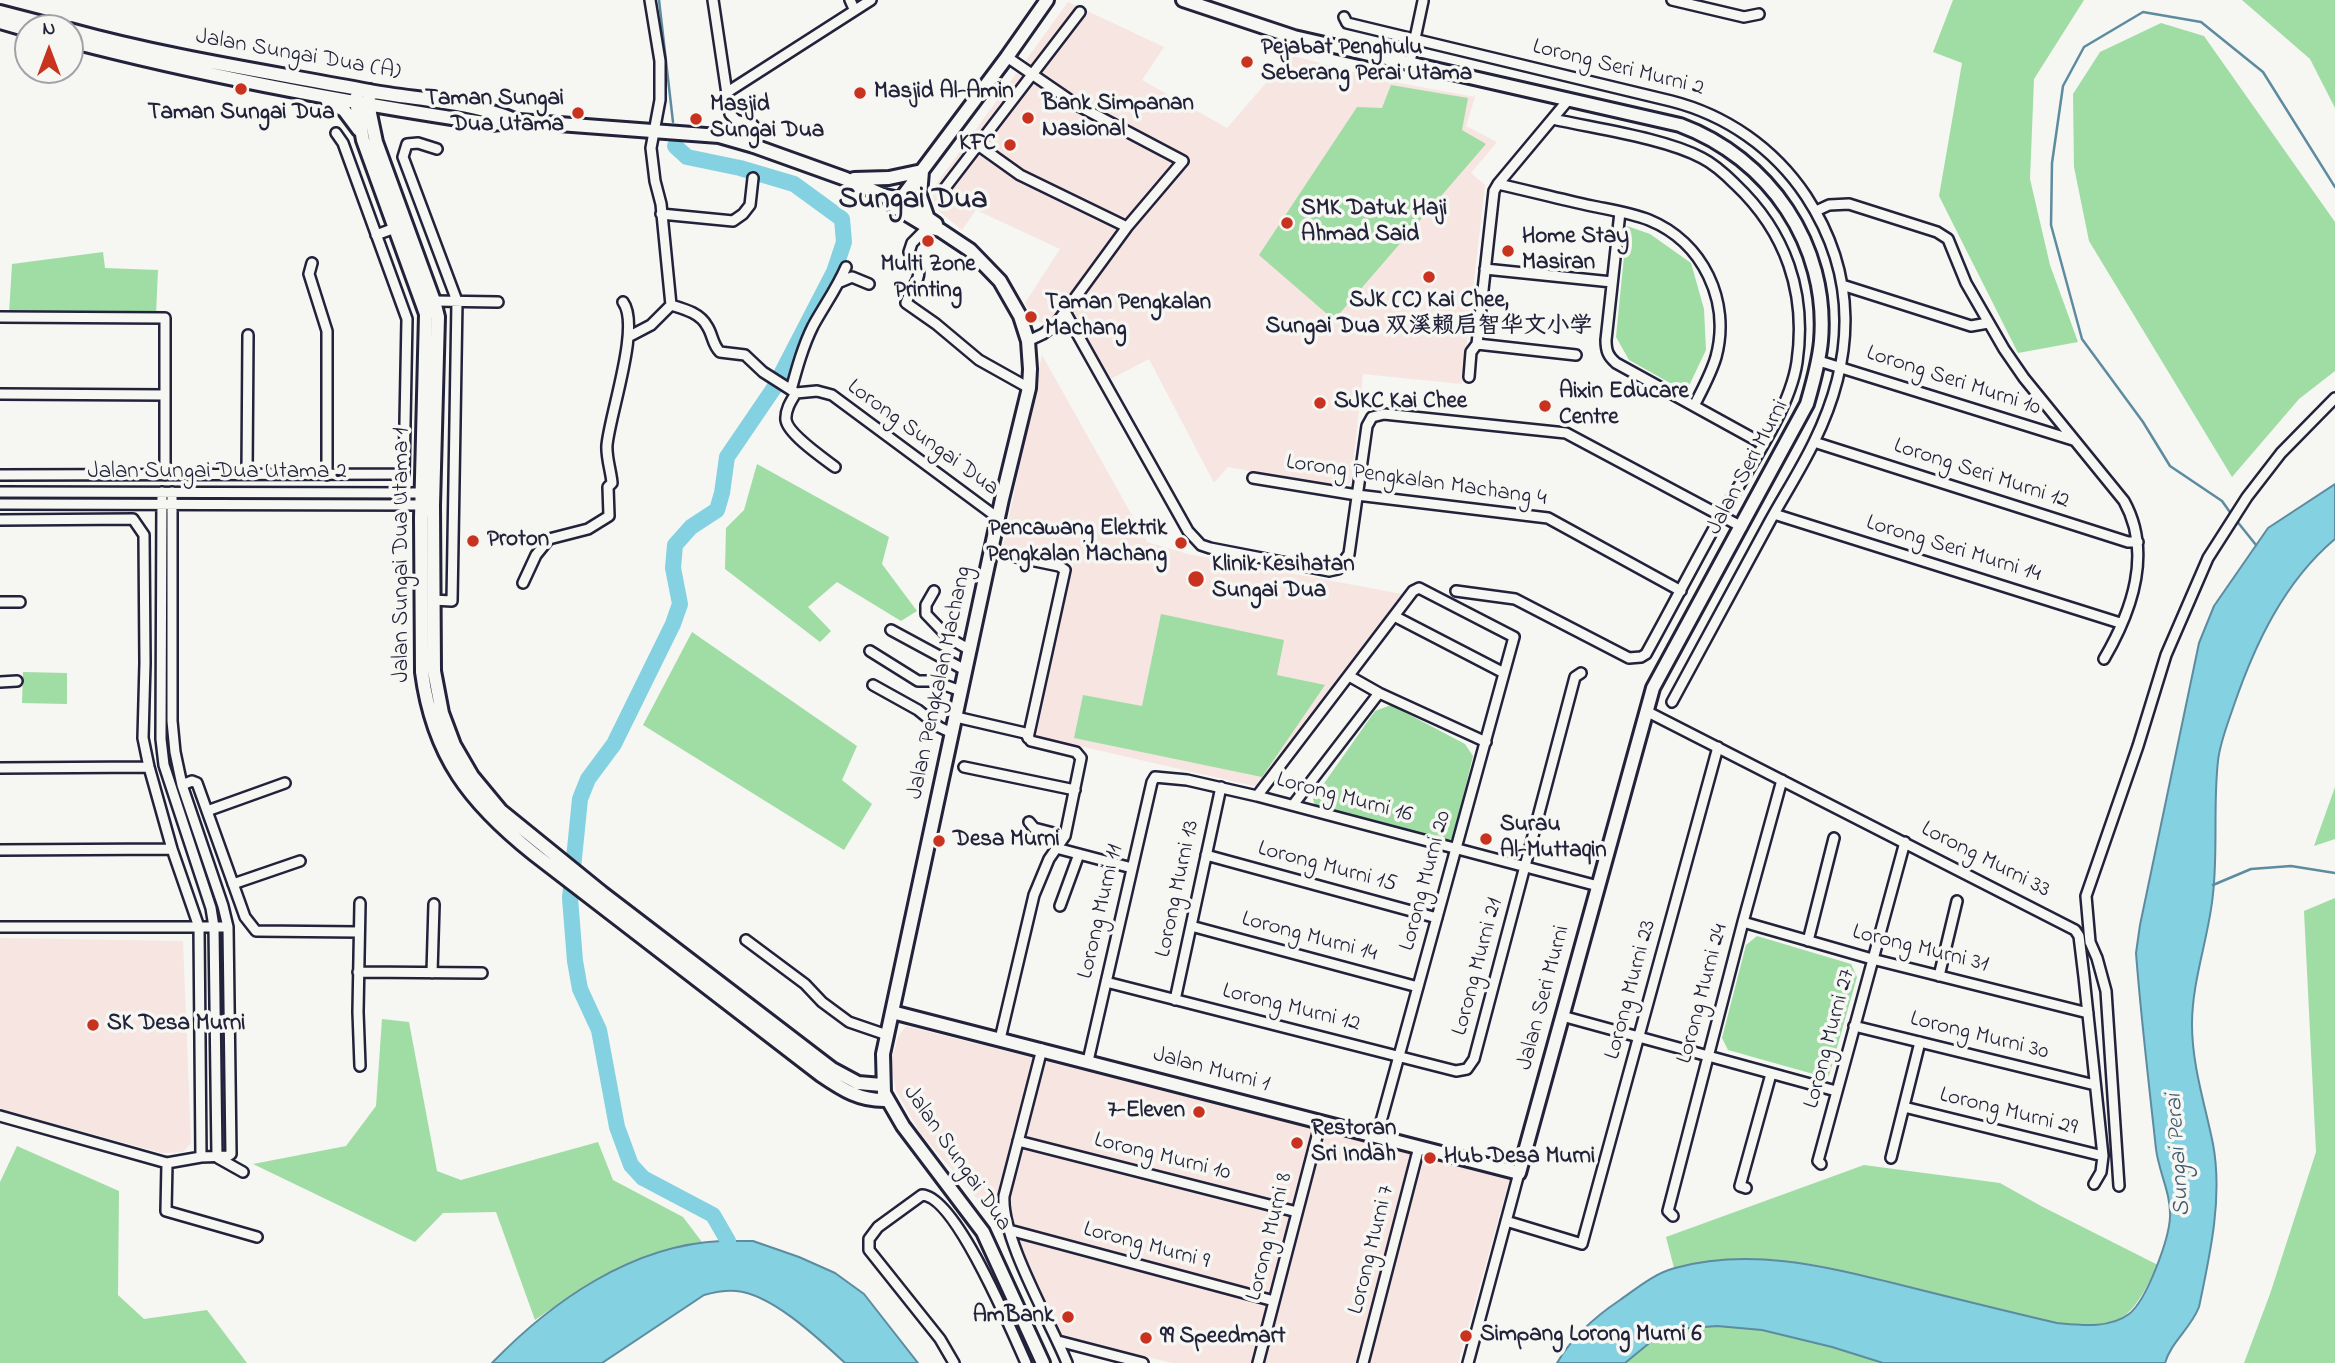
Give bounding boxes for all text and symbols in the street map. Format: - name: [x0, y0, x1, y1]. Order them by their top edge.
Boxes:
- north arrow: [14, 14, 84, 84]
- text: N: [43, 16, 55, 43]
- street label: Jalan Sungai Dua (A): [193, 24, 403, 88]
- street label: Lorong Seri Murni 2: [1529, 34, 1707, 104]
- place label: Pejabat Penghulu Seberang Perai Utama: [1261, 35, 1472, 89]
- marker: Pejabat Penghulu Seberang Perai Utama: [1239, 54, 1255, 70]
- place label: Masjid Al-Amin: [874, 79, 1014, 107]
- marker: Taman Sungai Dua: [233, 81, 249, 97]
- marker: Masjid Al-Amin: [852, 85, 868, 101]
- place label: Taman Sungai Dua Utama: [425, 86, 564, 140]
- place label: Bank Simpanan Nasional: [1042, 91, 1194, 145]
- place label: Masjid Sungai Dua: [710, 92, 824, 146]
- place label: Taman Sungai Dua: [147, 100, 335, 128]
- marker: Taman Sungai Dua Utama: [570, 105, 586, 121]
- marker: Bank Simpanan Nasional: [1020, 110, 1036, 126]
- marker: Masjid Sungai Dua: [688, 111, 704, 127]
- place label: KFC: [959, 131, 996, 159]
- marker: KFC: [1002, 137, 1018, 153]
- district label: Sungai Dua: [838, 184, 988, 220]
- place label: SMK Datuk Haji Ahmad Said: [1301, 196, 1447, 250]
- marker: SMK Datuk Haji Ahmad Said: [1279, 215, 1295, 231]
- place label: Home Stay Masiran: [1522, 224, 1629, 278]
- marker: Multi Zone Printing: [920, 233, 936, 249]
- marker: Home Stay Masiran: [1500, 243, 1516, 259]
- place label: Multi Zone Printing: [880, 252, 976, 306]
- marker: SJK (C) Kai Chee, Sungai Dua 双溪赖启智华文小学: [1421, 269, 1437, 285]
- place label: SJK (C) Kai Chee, Sungai Dua 双溪赖启智华文小学: [1266, 288, 1592, 342]
- place label: Taman Pengkalan Machang: [1045, 290, 1211, 344]
- marker: Taman Pengkalan Machang: [1023, 309, 1039, 325]
- street label: Lorong Seri Murni 10: [1862, 341, 2044, 423]
- street label: Lorong Sungai Dua: [841, 375, 1003, 503]
- place label: Aixin Educare Centre: [1559, 379, 1689, 433]
- place label: SJKC Kai Chee: [1334, 389, 1467, 417]
- marker: SJKC Kai Chee: [1312, 395, 1328, 411]
- street label: Jalan Seri Murni: [1702, 396, 1796, 540]
- marker: Aixin Educare Centre: [1537, 398, 1553, 414]
- street label: Jalan Sungai Dua Utama 1: [389, 427, 417, 683]
- street label: Lorong Seri Murni 12: [1890, 434, 2072, 516]
- street label: Lorong Pengkalan Machang 4: [1284, 450, 1548, 514]
- street label: Jalan Sungai Dua Utama 2: [87, 459, 347, 487]
- street label: Lorong Seri Murni 14: [1862, 510, 2044, 590]
- place label: Pencawang Elektrik Pengkalan Machang: [986, 516, 1167, 570]
- place label: Proton: [487, 527, 549, 555]
- marker: Proton: [465, 533, 481, 549]
- marker: Pencawang Elektrik Pengkalan Machang: [1173, 535, 1189, 551]
- place label: Klinik Kesihatan Sungai Dua: [1212, 552, 1355, 606]
- street label: Jalan Pengkalan Machang: [903, 564, 979, 802]
- marker: Klinik Kesihatan Sungai Dua: [1186, 569, 1206, 589]
- street label: Lorong Murni 16: [1273, 768, 1415, 830]
- street label: Lorong Murni 20: [1395, 808, 1459, 954]
- place label: Surau Al-Muttaqin: [1500, 812, 1607, 866]
- street label: Lorong Murni 33: [1916, 817, 2054, 905]
- street label: Lorong Murni 13: [1151, 818, 1207, 960]
- place label: Desa Murni: [953, 827, 1060, 855]
- marker: Surau Al-Muttaqin: [1478, 831, 1494, 847]
- marker: Desa Murni: [931, 833, 947, 849]
- street label: Lorong Murni 15: [1254, 836, 1400, 900]
- street label: Lorong Murni 11: [1073, 842, 1131, 982]
- street label: Lorong Murni 21: [1447, 895, 1511, 1039]
- street label: Lorong Murni 14: [1238, 907, 1380, 969]
- street label: Lorong Murni 23: [1600, 917, 1664, 1063]
- street label: Lorong Murni 31: [1849, 920, 1991, 980]
- street label: Lorong Murni 24: [1672, 921, 1736, 1067]
- street label: Jalan Seri Murni: [1512, 923, 1578, 1073]
- street label: Lorong Murni 27: [1799, 966, 1863, 1112]
- street label: Lorong Murni 12: [1219, 979, 1363, 1039]
- street label: Lorong Murni 30: [1907, 1006, 2051, 1068]
- place label: SK Desa Murni: [107, 1011, 245, 1039]
- marker: SK Desa Murni: [85, 1017, 101, 1033]
- street label: Jalan Murni 1: [1150, 1042, 1272, 1100]
- street label: Jalan Sungai Dua: [896, 1081, 1016, 1237]
- street label: Lorong Murni 29: [1936, 1083, 2080, 1143]
- water label: Sungai Perai: [2161, 1093, 2199, 1217]
- place label: 7-Eleven: [1108, 1098, 1185, 1126]
- marker: 7-Eleven: [1191, 1104, 1207, 1120]
- place label: Restoran Sri Indah: [1311, 1116, 1396, 1170]
- street label: Lorong Murni 10: [1091, 1128, 1233, 1188]
- marker: Restoran Sri Indah: [1289, 1135, 1305, 1151]
- place label: Hub Desa Murni: [1444, 1144, 1595, 1172]
- marker: Hub Desa Murni: [1422, 1150, 1438, 1166]
- street label: Lorong Murni 8: [1242, 1170, 1300, 1304]
- street label: Lorong Murni 7: [1344, 1183, 1402, 1317]
- street label: Lorong Murni 9: [1080, 1217, 1212, 1277]
- place label: AmBank: [973, 1303, 1054, 1331]
- marker: AmBank: [1060, 1309, 1076, 1325]
- place label: Simpang Lorong Murni 6: [1480, 1322, 1702, 1350]
- place label: 99 Speedmart: [1160, 1324, 1286, 1352]
- marker: Simpang Lorong Murni 6: [1458, 1328, 1474, 1344]
- marker: 99 Speedmart: [1138, 1330, 1154, 1346]

